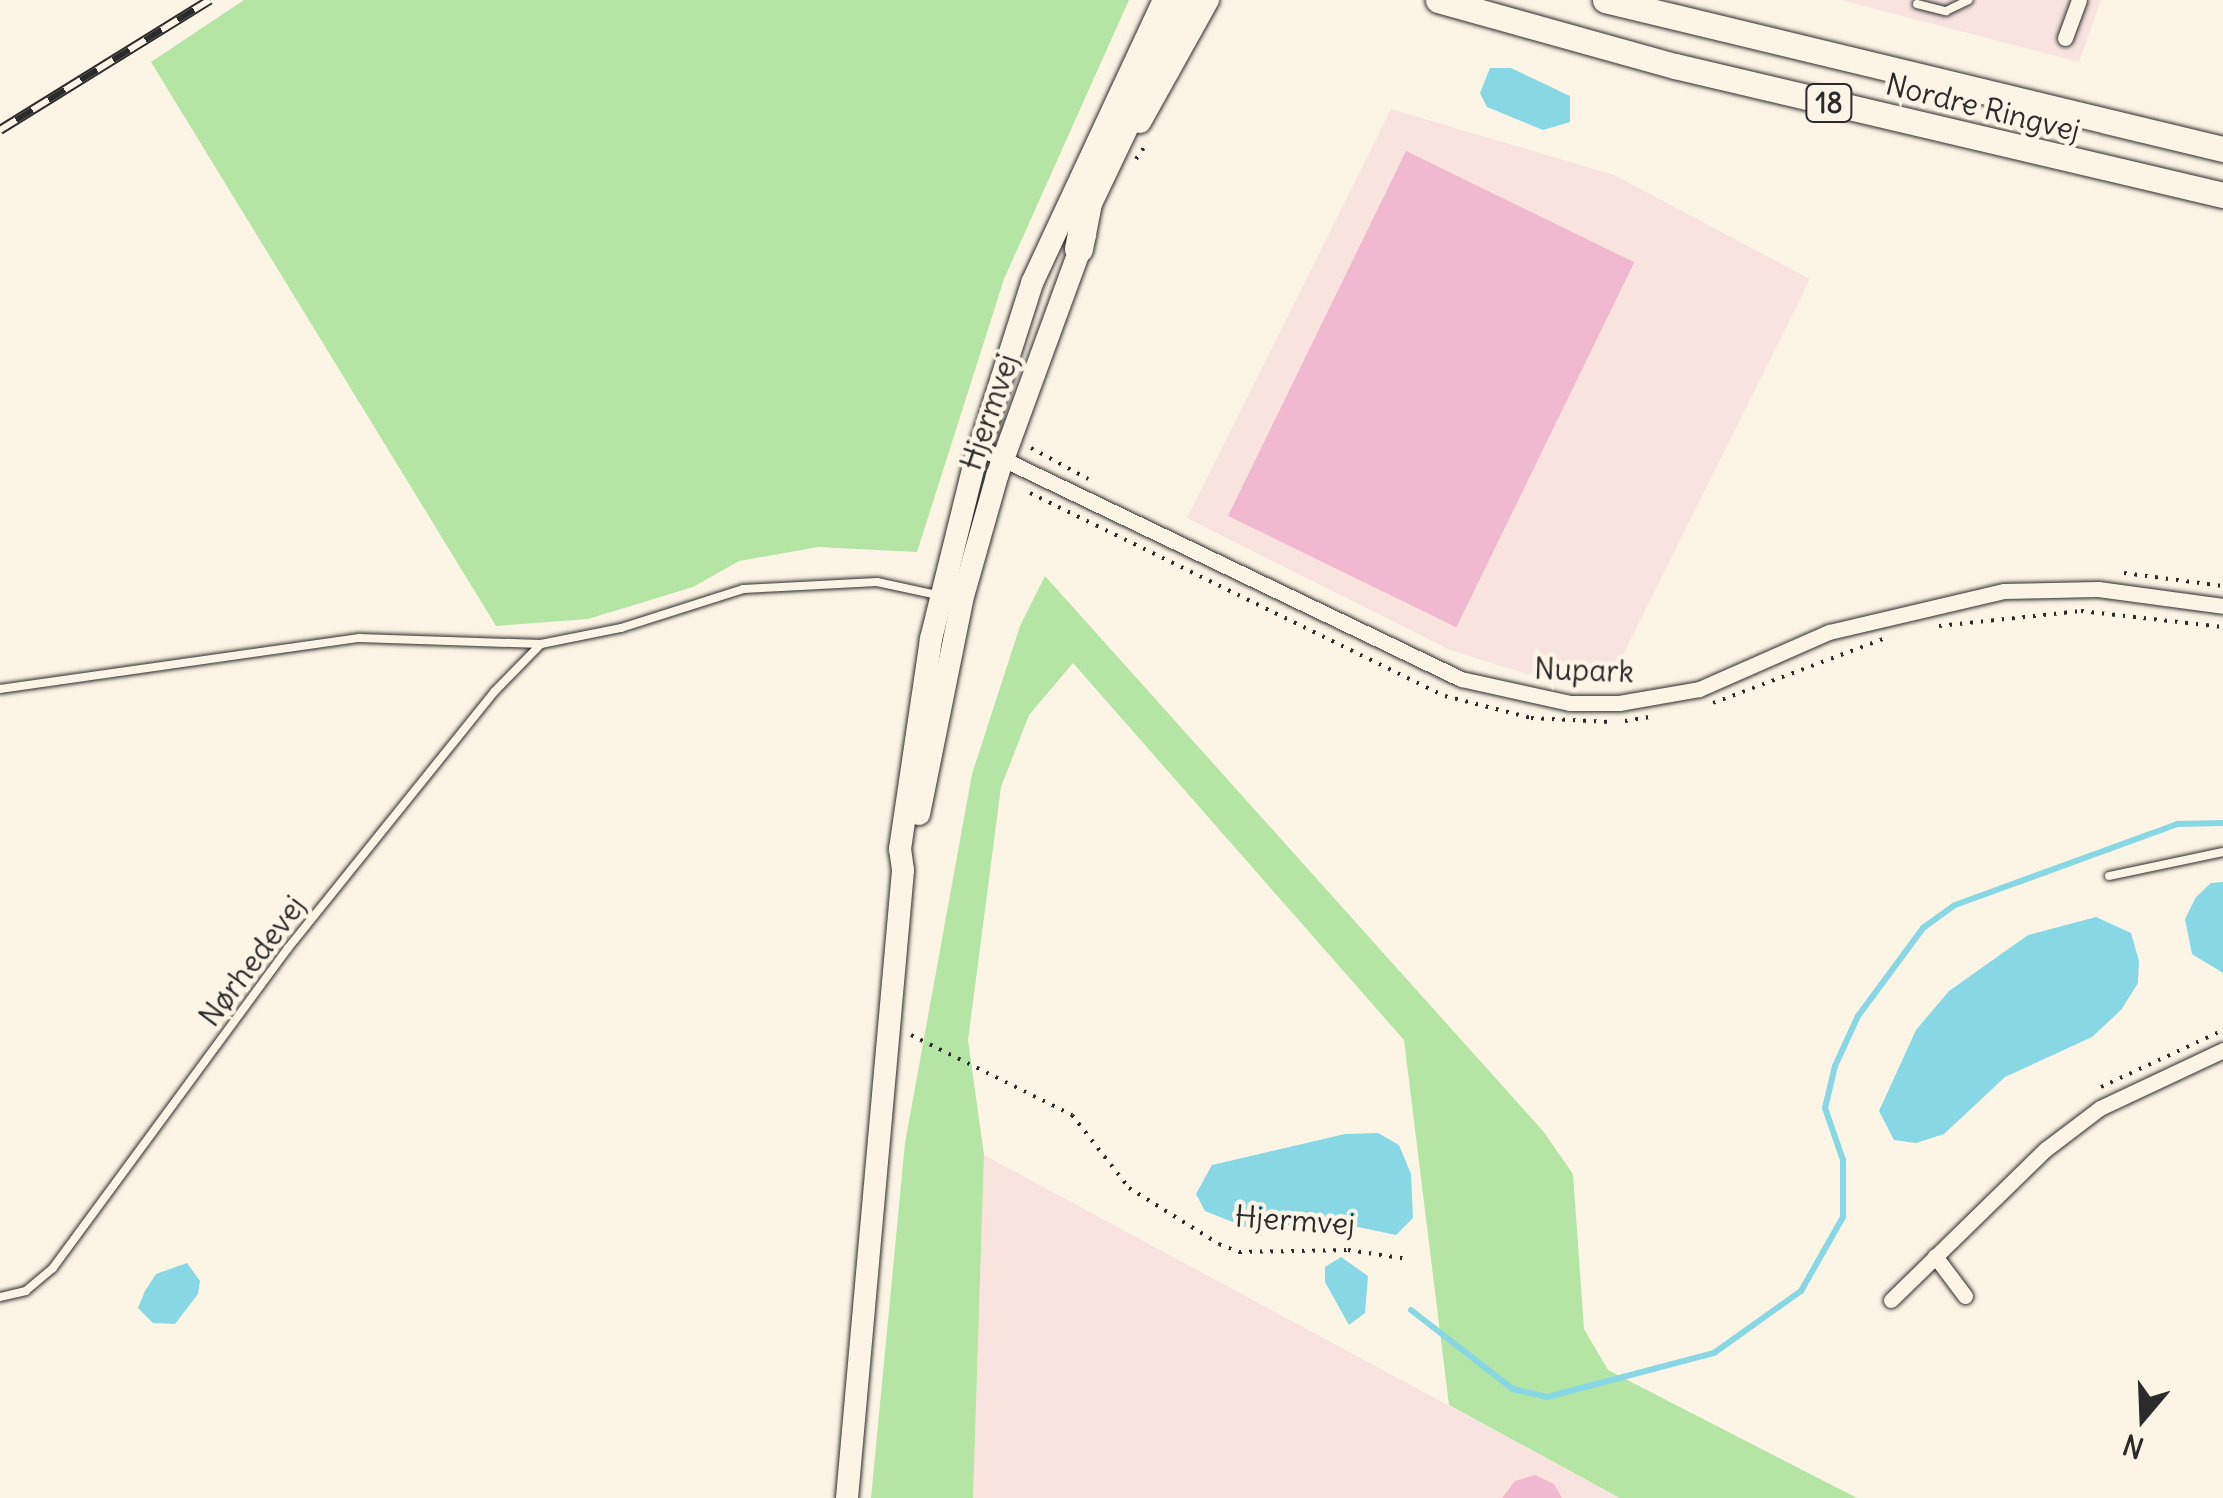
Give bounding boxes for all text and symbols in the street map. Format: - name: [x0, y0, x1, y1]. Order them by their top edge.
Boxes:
- street label: Nordre Ringvej: [1882, 65, 2084, 149]
- road number: 18: [1804, 80, 1854, 126]
- street label: Hjermvej: [952, 349, 1026, 475]
- street label: Nupark: [1533, 650, 1635, 690]
- street label: Nørhedevej: [191, 889, 313, 1033]
- street label: Hjermvej: [1234, 1198, 1356, 1242]
- north arrow: [2093, 1368, 2193, 1468]
- text: N: [2118, 1426, 2148, 1467]

